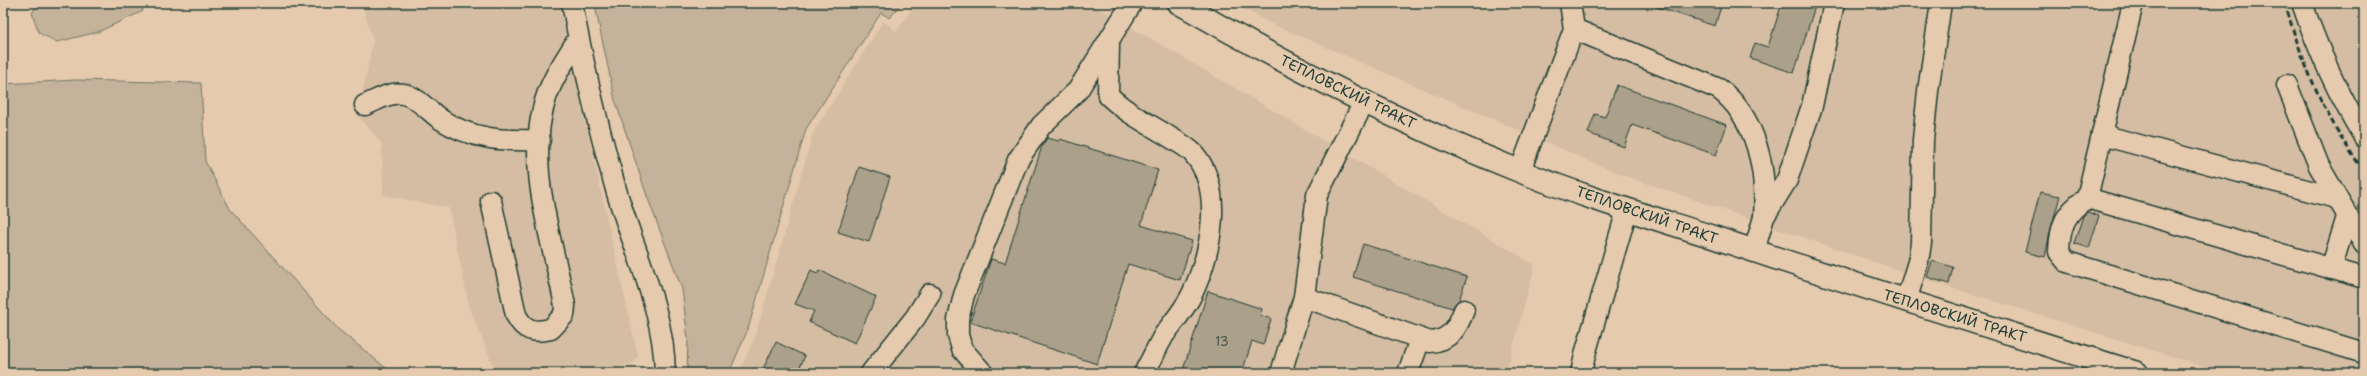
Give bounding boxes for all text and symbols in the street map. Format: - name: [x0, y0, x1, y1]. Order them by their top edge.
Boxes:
- street label: ТЕПЛОВСКИЙ ТРАКТ: [1277, 49, 1420, 134]
- street label: ТЕПЛОВСКИЙ ТРАКТ: [1573, 180, 1721, 249]
- street label: ТЕПЛОВСКИЙ ТРАКТ: [1881, 284, 2029, 347]
- house number: 13: [1215, 333, 1229, 350]

